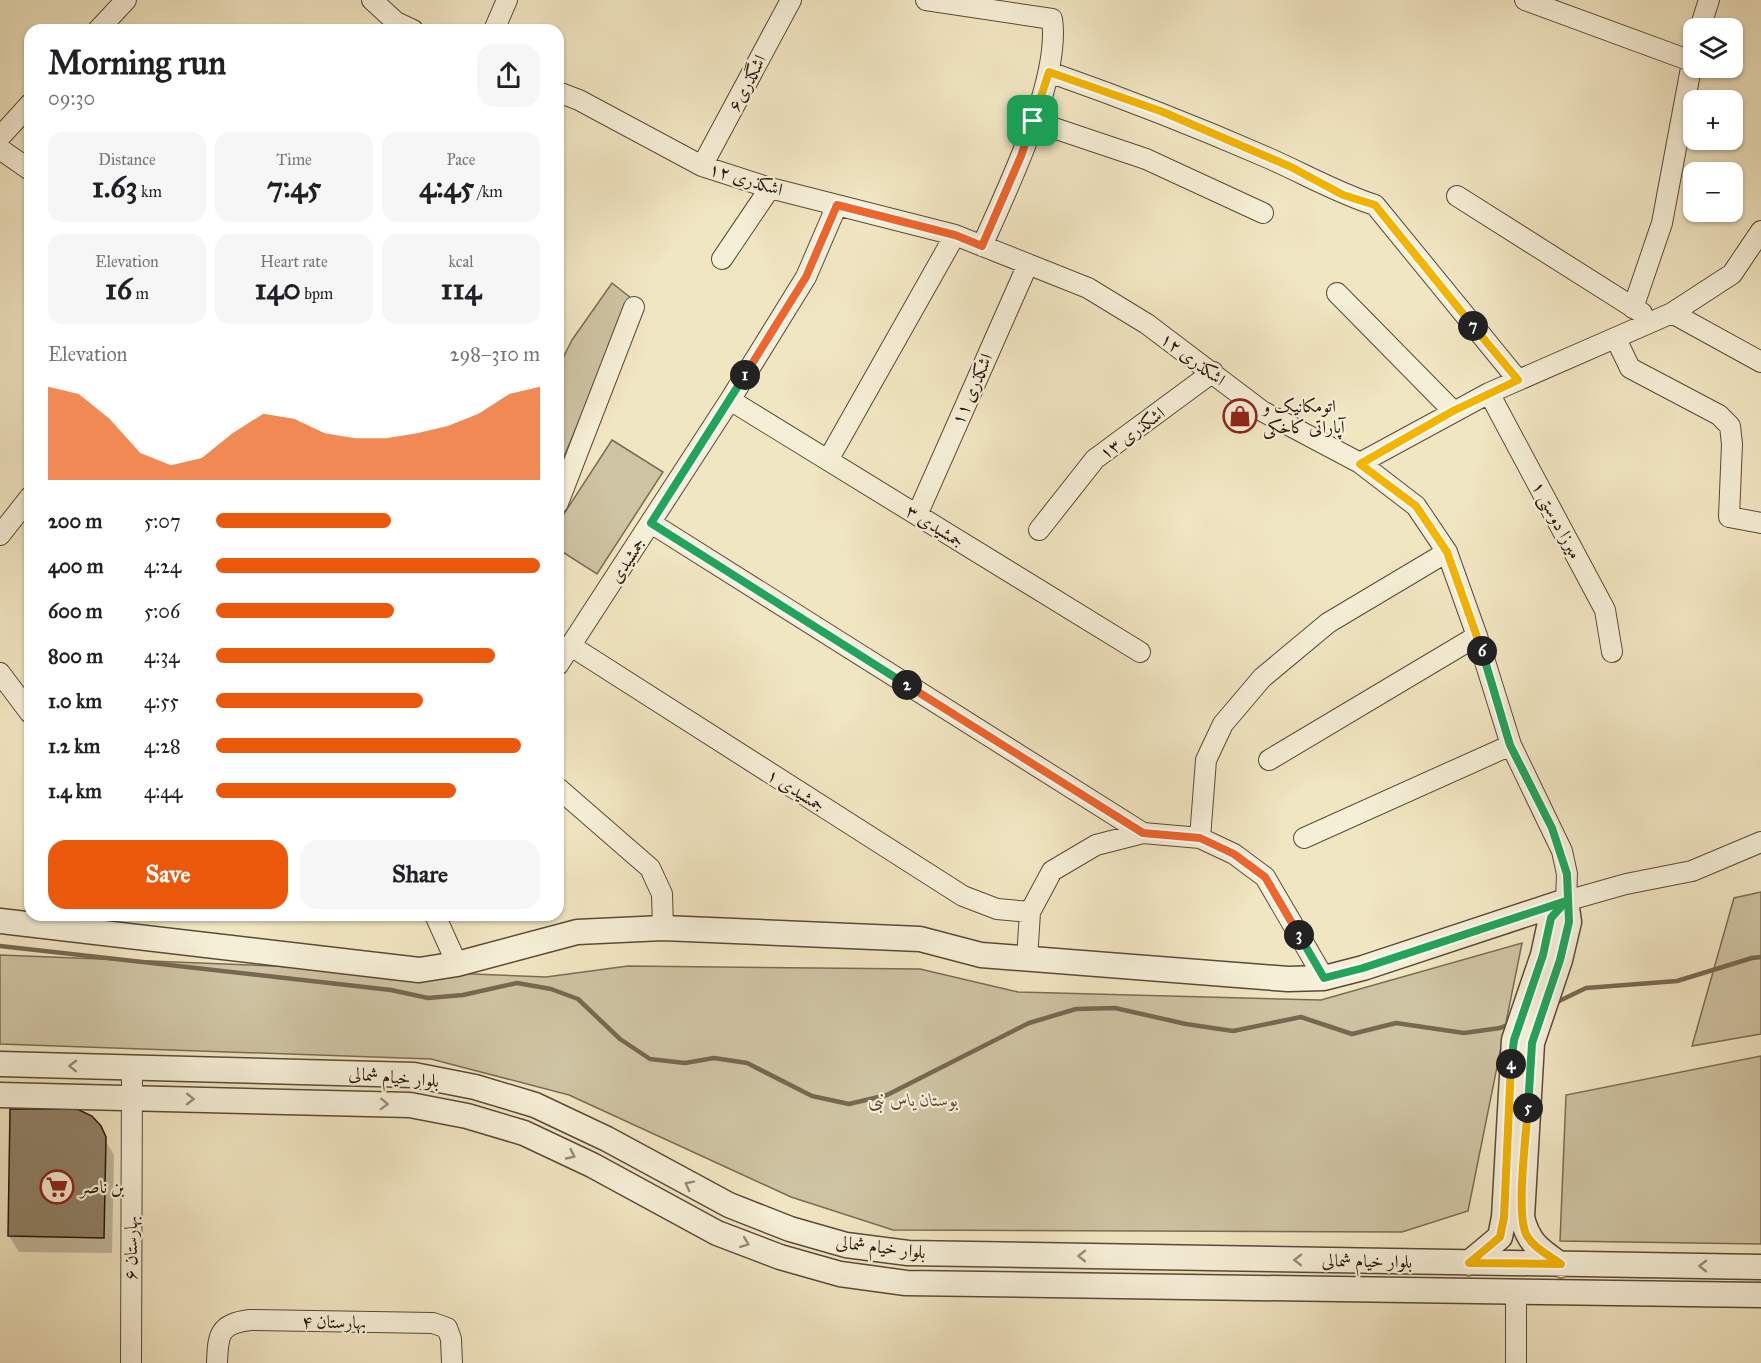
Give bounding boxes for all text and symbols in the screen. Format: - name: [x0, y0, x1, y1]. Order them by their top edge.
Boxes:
- map controls: [1683, 18, 1743, 222]
- button: layers: [1683, 18, 1743, 78]
- text: Morning run: [48, 43, 226, 83]
- button: share: [477, 44, 540, 107]
- street label: اشگذری۶: [723, 51, 771, 115]
- text: 09:30: [48, 86, 95, 110]
- button: +: [1683, 90, 1743, 150]
- pin: [1007, 95, 1058, 146]
- icon: arrive: [1016, 104, 1049, 137]
- text: Distance: [98, 150, 156, 169]
- text: Time: [276, 150, 312, 169]
- text: Pace: [446, 150, 476, 169]
- street label: اشکذری ۱۲: [707, 157, 785, 201]
- button: −: [1683, 162, 1743, 222]
- text: 1.63: [92, 169, 138, 205]
- text: 7:45: [267, 169, 321, 205]
- text: 4:45: [419, 169, 474, 205]
- text: km: [138, 182, 162, 201]
- text: /km: [474, 182, 503, 201]
- text: Elevation: [95, 252, 159, 271]
- text: Heart rate: [260, 252, 328, 271]
- text: kcal: [448, 252, 474, 271]
- text: 16: [105, 271, 132, 307]
- text: 140: [255, 271, 301, 307]
- text: 114: [441, 271, 481, 307]
- text: m: [132, 284, 149, 303]
- text: bpm: [301, 284, 333, 303]
- pin: 7: [1458, 311, 1488, 341]
- text: 7: [1469, 316, 1477, 335]
- street label: اشکذری ۱۲: [1156, 327, 1230, 391]
- text: Elevation: [48, 342, 127, 366]
- text: 298–310 m: [450, 342, 540, 366]
- street label: اشکذری ۱۱: [947, 350, 997, 428]
- pin: 1: [730, 360, 760, 390]
- text: 1: [742, 365, 748, 384]
- place label: اتومکانیک و آپاراتی کاخکی: [1261, 395, 1347, 440]
- shop icon: اتومکانیک و آپاراتی کاخکی: [1222, 398, 1258, 434]
- street label: اشکذری ۱۳: [1095, 402, 1169, 464]
- street label: میرزا دوستی ۱: [1526, 477, 1587, 564]
- street label: جمشیدی ۳: [902, 500, 968, 552]
- text: 200 m: [48, 509, 102, 533]
- text: 5:07: [144, 509, 181, 533]
- street label: جمشیدی: [604, 533, 650, 587]
- text: 400 m: [48, 554, 104, 578]
- text: 4:24: [144, 554, 181, 578]
- text: 600 m: [48, 599, 103, 623]
- text: 5:06: [144, 599, 180, 623]
- pin: 6: [1467, 636, 1497, 666]
- text: 6: [1478, 641, 1486, 660]
- text: 800 m: [48, 644, 103, 668]
- text: 4:34: [144, 644, 179, 668]
- pin: 2: [892, 670, 922, 700]
- text: 2: [903, 675, 911, 694]
- text: 1.0 km: [48, 689, 102, 713]
- text: 4:55: [144, 689, 179, 713]
- text: 1.2 km: [48, 734, 100, 758]
- text: 4:28: [144, 734, 181, 758]
- street label: جمشیدی ۱: [763, 764, 829, 816]
- text: 1.4 km: [48, 779, 102, 803]
- text: 4:44: [144, 779, 182, 803]
- button: Save: [48, 840, 288, 909]
- button: Share: [300, 840, 540, 909]
- pin: 3: [1284, 920, 1314, 950]
- text: 3: [1296, 925, 1302, 944]
- pin: 4: [1496, 1049, 1526, 1079]
- text: 4: [1507, 1054, 1515, 1073]
- one-way arrow: [69, 1060, 78, 1072]
- street label: بلوار خیام شمالی: [347, 1062, 440, 1097]
- park label: بوستان یاس نبی: [868, 1089, 959, 1114]
- one-way arrow: [185, 1093, 194, 1105]
- pin: 5: [1513, 1093, 1543, 1123]
- one-way arrow: [380, 1098, 389, 1110]
- text: 5: [1524, 1098, 1532, 1117]
- one-way arrow: [564, 1148, 575, 1160]
- supermarket icon: بن ناصر: [39, 1169, 75, 1205]
- place label: بن ناصر: [78, 1176, 125, 1199]
- one-way arrow: [684, 1181, 695, 1192]
- street label: بهارستان ۶: [120, 1216, 143, 1280]
- street label: بلوار خیام شمالی: [834, 1231, 927, 1268]
- one-way arrow: [738, 1236, 749, 1248]
- street label: بلوار خیام شمالی: [1321, 1249, 1412, 1278]
- one-way arrow: [1077, 1250, 1086, 1263]
- one-way arrow: [1293, 1254, 1302, 1266]
- one-way arrow: [1698, 1260, 1707, 1273]
- street label: بهارستان ۴: [302, 1310, 366, 1335]

